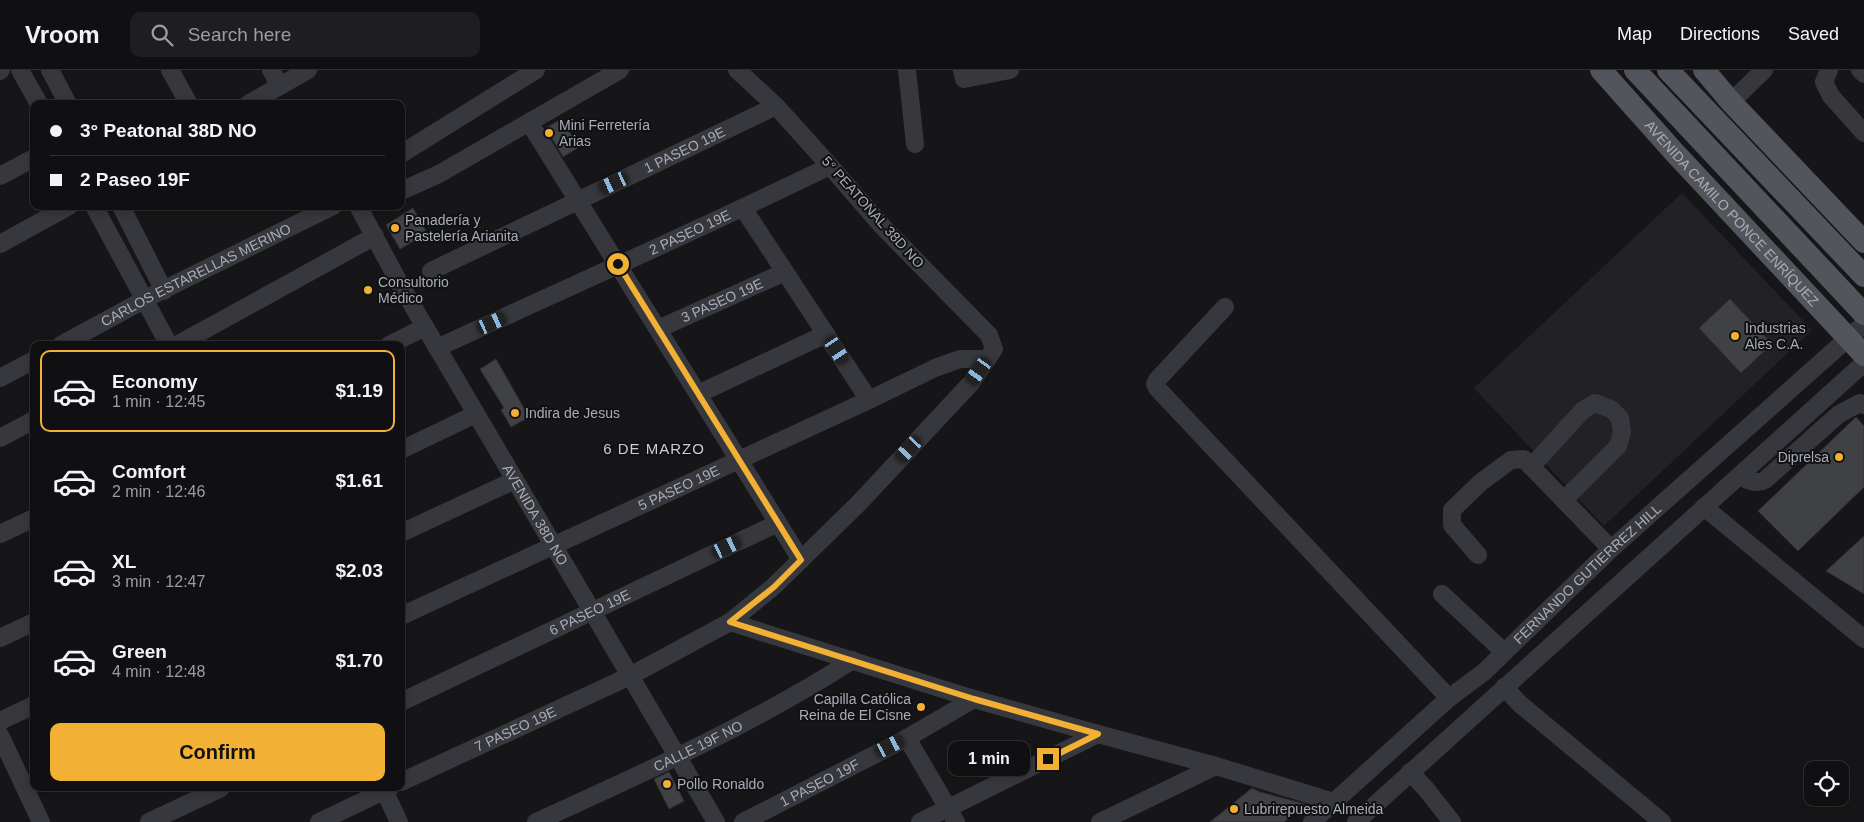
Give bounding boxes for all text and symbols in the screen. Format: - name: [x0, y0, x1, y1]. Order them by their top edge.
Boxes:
- search box: [130, 12, 480, 57]
- text: Vroom: [25, 21, 100, 48]
- icon: search: [148, 21, 176, 49]
- text: Search here: [188, 24, 291, 45]
- text: Map: [1617, 24, 1652, 44]
- text: Directions: [1680, 24, 1760, 44]
- text: Saved: [1788, 24, 1839, 44]
- place label: Mini Ferretería Arias: [559, 117, 650, 149]
- street label: AVENIDA CAMILO PONCE ENRÍQUEZ: [1642, 117, 1822, 310]
- text: 3° Peatonal 38D NO: [80, 120, 257, 141]
- street label: 1 PASEO 19E: [641, 124, 728, 176]
- marker: Mini Ferretería Arias: [543, 127, 555, 139]
- street label: 5° PEATONAL 38D NO: [819, 153, 927, 271]
- text: 2 Paseo 19F: [80, 169, 190, 190]
- car: [597, 170, 630, 196]
- street label: 2 PASEO 19E: [647, 207, 733, 258]
- place label: Panadería y Pastelería Arianita: [405, 212, 519, 244]
- street label: CARLOS ESTARELLAS MERINO: [98, 220, 293, 330]
- marker: Panadería y Pastelería Arianita: [389, 222, 401, 234]
- route start: [607, 253, 629, 275]
- place label: Consultorio Médico: [378, 274, 449, 306]
- street label: 3 PASEO 19E: [679, 275, 765, 326]
- marker: Consultorio Médico: [362, 284, 374, 296]
- car: [475, 310, 508, 336]
- place label: Industrias Ales C.A.: [1745, 320, 1806, 352]
- marker: Industrias Ales C.A.: [1729, 330, 1741, 342]
- car: [822, 333, 851, 367]
- car: [964, 354, 993, 388]
- icon: car: [52, 369, 97, 414]
- text: Economy: [112, 371, 198, 392]
- text: $1.19: [335, 380, 383, 401]
- text: 1 min · 12:45: [112, 393, 205, 410]
- place label: Indira de Jesus: [525, 405, 620, 421]
- marker: Indira de Jesus: [509, 407, 521, 419]
- car: [893, 433, 924, 465]
- district label: 6 DE MARZO: [603, 440, 705, 457]
- place label: Diprelsa: [1778, 449, 1829, 465]
- marker: Diprelsa: [1833, 451, 1845, 463]
- icon: car: [52, 459, 97, 504]
- text: Comfort: [112, 461, 186, 482]
- street label: AVENIDA 38D NO: [500, 461, 571, 568]
- street label: 5 PASEO 19E: [636, 462, 722, 513]
- text: $1.61: [335, 470, 383, 491]
- text: 2 min · 12:46: [112, 483, 205, 500]
- street label: FERNANDO GUTIERREZ HILL: [1510, 500, 1665, 647]
- car: [710, 534, 743, 560]
- icon: car: [52, 549, 97, 594]
- text: XL: [112, 551, 136, 572]
- text: $2.03: [335, 560, 383, 581]
- text: 3 min · 12:47: [112, 573, 205, 590]
- street label: 6 PASEO 19E: [547, 586, 633, 638]
- icon: car: [52, 639, 97, 684]
- text: Green: [112, 641, 167, 662]
- text: $1.70: [335, 650, 383, 671]
- text: 4 min · 12:48: [112, 663, 205, 680]
- place label: Capilla Católica Reina de El Cisne: [799, 691, 911, 723]
- marker: Capilla Católica Reina de El Cisne: [915, 701, 927, 713]
- street label: 7 PASEO 19E: [472, 703, 559, 755]
- street label: CALLE 19F NO: [651, 717, 745, 775]
- button: Confirm: [50, 723, 385, 781]
- car: [873, 733, 906, 759]
- callout: 1 min: [948, 742, 1030, 776]
- route end: [1037, 748, 1059, 770]
- text: 1 min: [968, 750, 1010, 767]
- street label: 1 PASEO 19F: [777, 756, 862, 810]
- map controls: [1804, 761, 1849, 806]
- button: locate: [1804, 761, 1849, 806]
- place label: Pollo Ronaldo: [677, 776, 764, 792]
- marker: Pollo Ronaldo: [661, 778, 673, 790]
- place label: Lubrirepuesto Almeida: [1244, 801, 1384, 817]
- marker: Lubrirepuesto Almeida: [1228, 803, 1240, 815]

